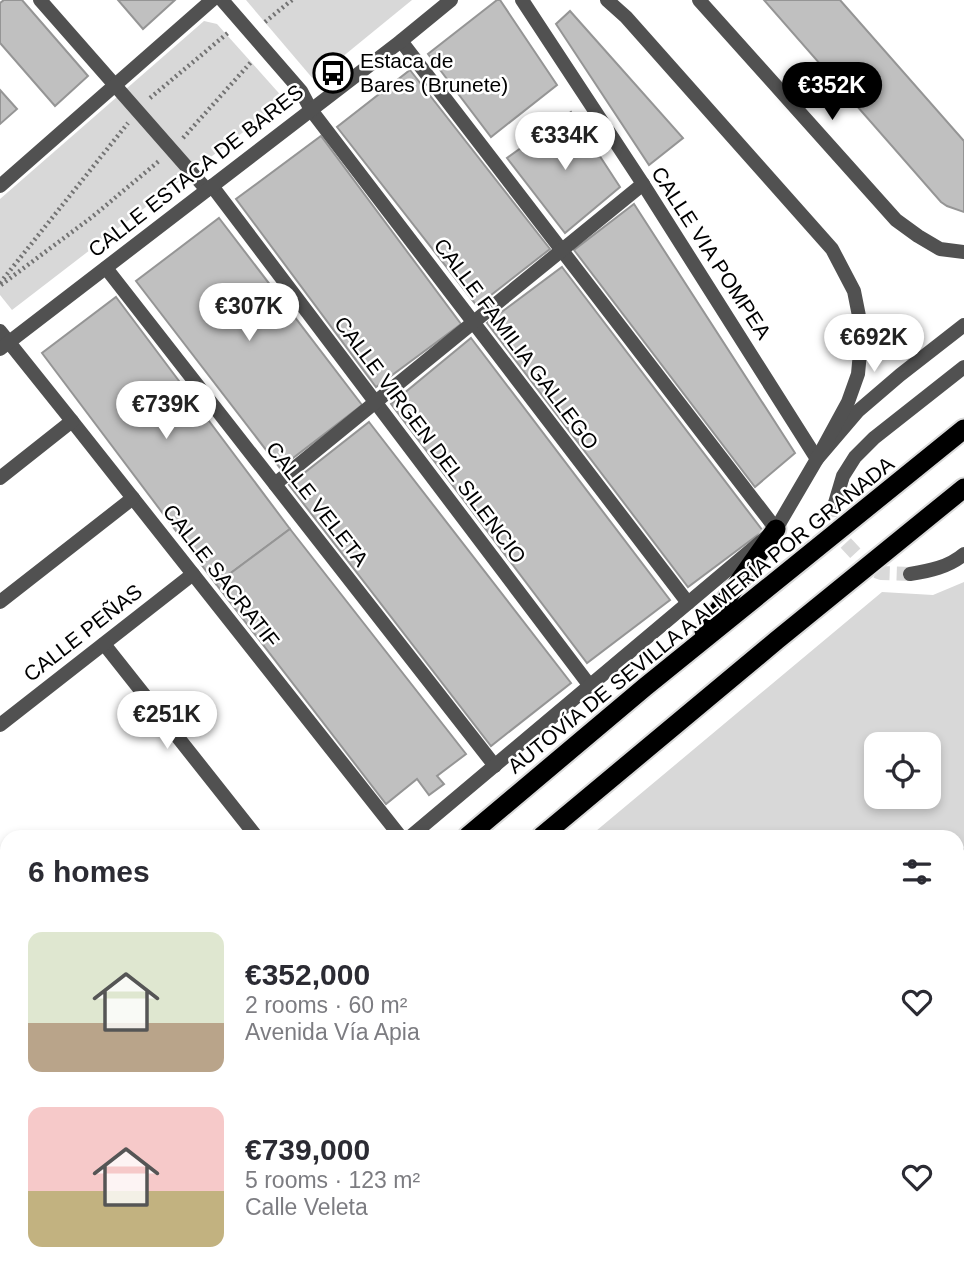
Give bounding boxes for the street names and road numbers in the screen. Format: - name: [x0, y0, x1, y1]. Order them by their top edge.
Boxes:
- street label: CALLE ESTACA DE BARES: [84, 80, 307, 261]
- street label: CALLE VIA POMPEA: [647, 162, 776, 343]
- street label: CALLE FAMILIA GALLEGO: [430, 234, 603, 454]
- street label: CALLE VIRGEN DEL SILENCIO: [330, 312, 531, 567]
- street label: CALLE VELETA: [262, 437, 373, 570]
- street label: AUTOVÍA DE SEVILLA A ALMERÍA POR GRANADA: [503, 452, 898, 778]
- street label: CALLE SACRATIF: [159, 500, 284, 652]
- street label: CALLE PEÑAS: [19, 579, 146, 686]

